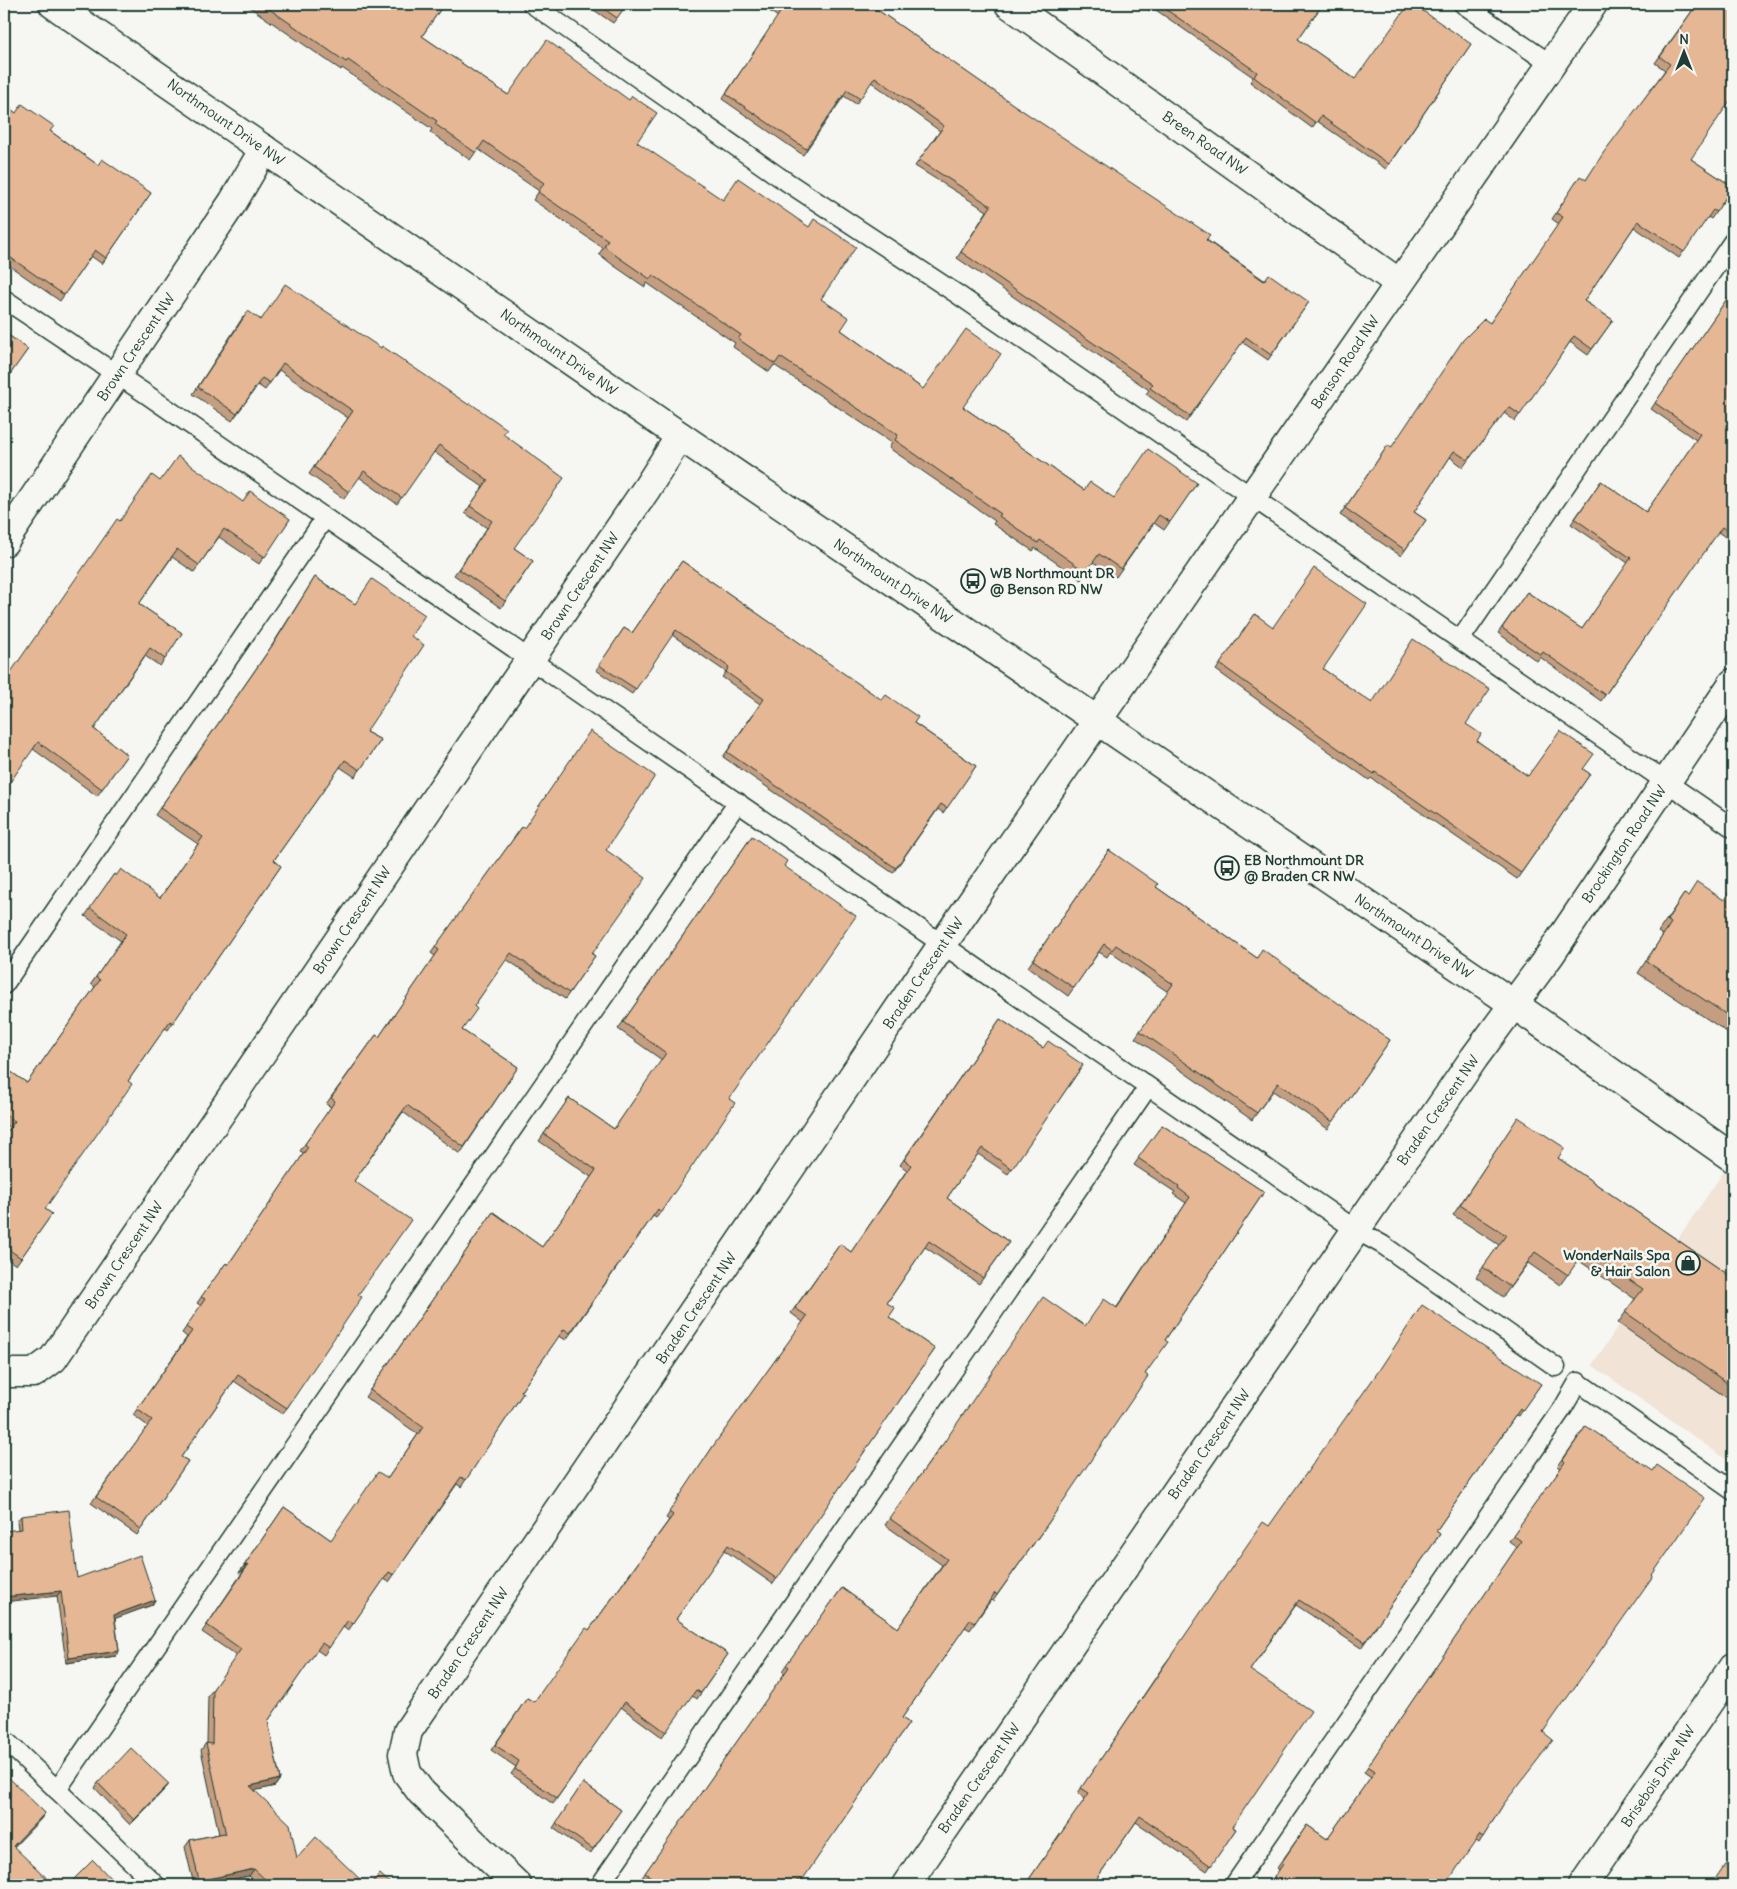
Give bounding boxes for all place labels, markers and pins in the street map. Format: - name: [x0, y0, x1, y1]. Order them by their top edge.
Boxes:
- place label: WB Northmount DR @ Benson RD NW: [990, 564, 1114, 598]
- bus stop icon: WB Northmount DR @ Benson RD NW: [960, 568, 986, 594]
- place label: EB Northmount DR @ Braden CR NW: [1244, 851, 1364, 885]
- bus stop icon: EB Northmount DR @ Braden CR NW: [1214, 855, 1240, 881]
- place label: WonderNails Spa & Hair Salon: [1563, 1246, 1670, 1280]
- shop icon: WonderNails Spa & Hair Salon: [1675, 1250, 1701, 1276]

